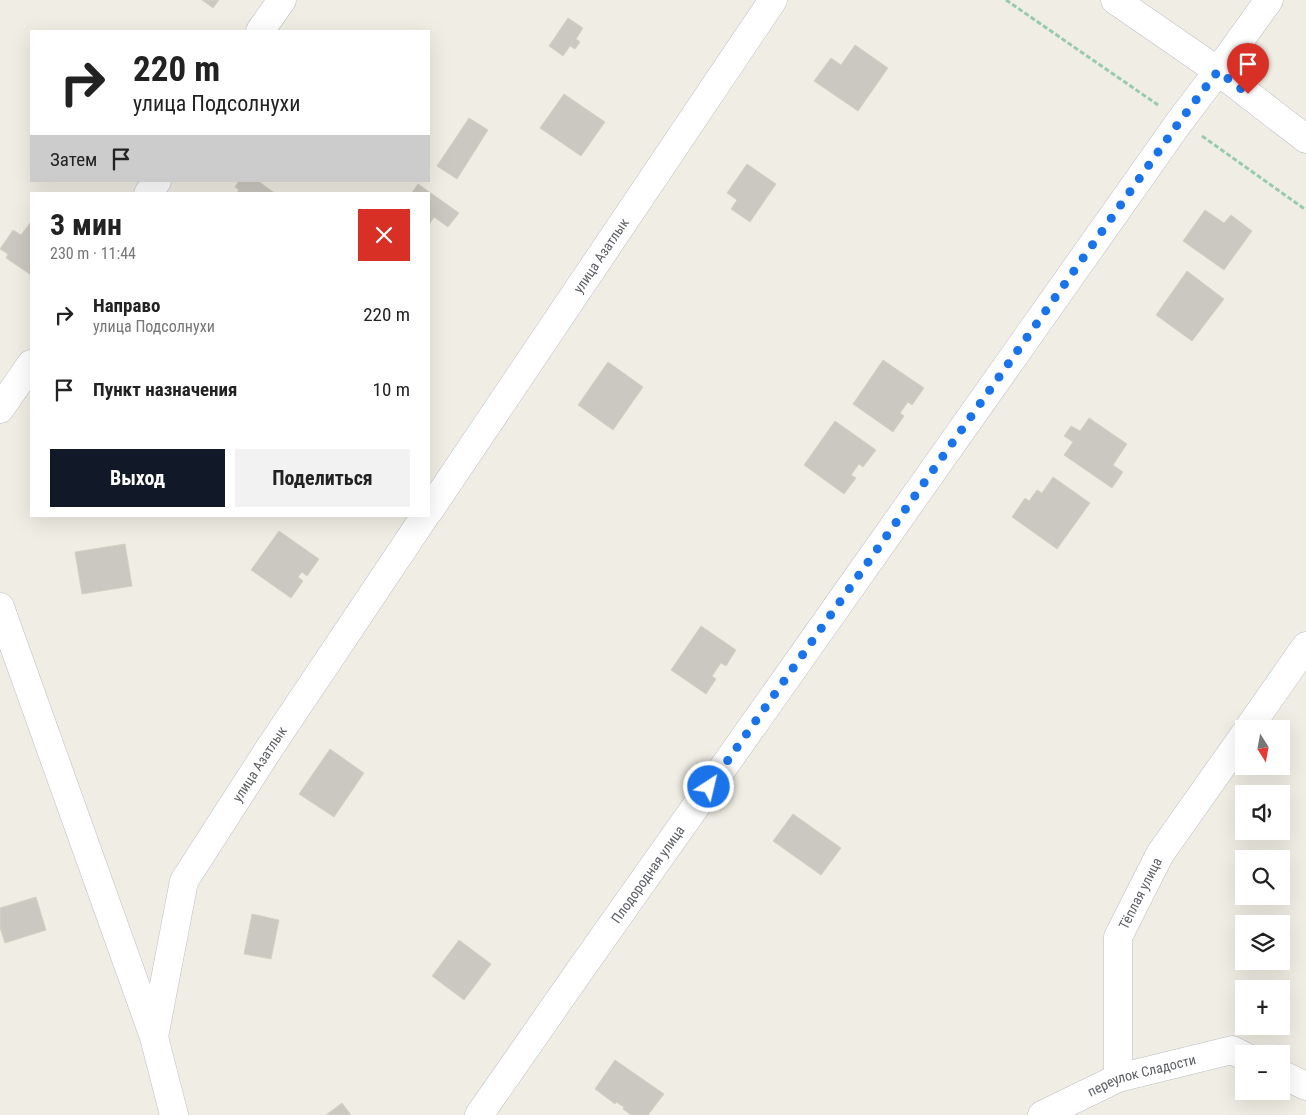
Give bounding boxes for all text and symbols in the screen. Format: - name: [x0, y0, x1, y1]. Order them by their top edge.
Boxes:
- pin: [1227, 43, 1269, 94]
- text: 220 m: [133, 49, 220, 90]
- icon: right: [50, 50, 115, 115]
- icon: arrive: [1234, 50, 1262, 78]
- text: улица Подсолнухи: [133, 91, 300, 116]
- icon: arrive: [107, 145, 135, 173]
- text: Затем: [50, 148, 97, 171]
- text: 3 мин: [50, 207, 122, 242]
- button: close: [358, 209, 410, 261]
- street label: улица Азатлык: [570, 215, 632, 296]
- text: 230 m · 11:44: [50, 244, 136, 263]
- text: Направо: [93, 294, 160, 317]
- icon: right: [50, 301, 78, 329]
- text: 220 m: [363, 303, 410, 326]
- text: улица Подсолнухи: [93, 317, 215, 336]
- icon: arrive: [50, 376, 78, 404]
- text: Пункт назначения: [93, 378, 237, 401]
- text: 10 m: [373, 378, 410, 401]
- button: Выход: [50, 449, 225, 507]
- button: Поделиться: [235, 449, 410, 507]
- north arrow: [1235, 720, 1290, 775]
- map controls: [1235, 720, 1290, 1100]
- street label: улица Азатлык: [229, 723, 290, 805]
- position arrow: [682, 760, 734, 812]
- button: sound: [1235, 785, 1290, 840]
- street label: Плодородная улица: [608, 822, 688, 926]
- button: search: [1235, 850, 1290, 905]
- street label: Тёплая улица: [1115, 855, 1165, 932]
- button: layers: [1235, 915, 1290, 970]
- button: +: [1235, 980, 1290, 1035]
- button: −: [1235, 1045, 1290, 1100]
- street label: переулок Сладости: [1085, 1051, 1197, 1100]

